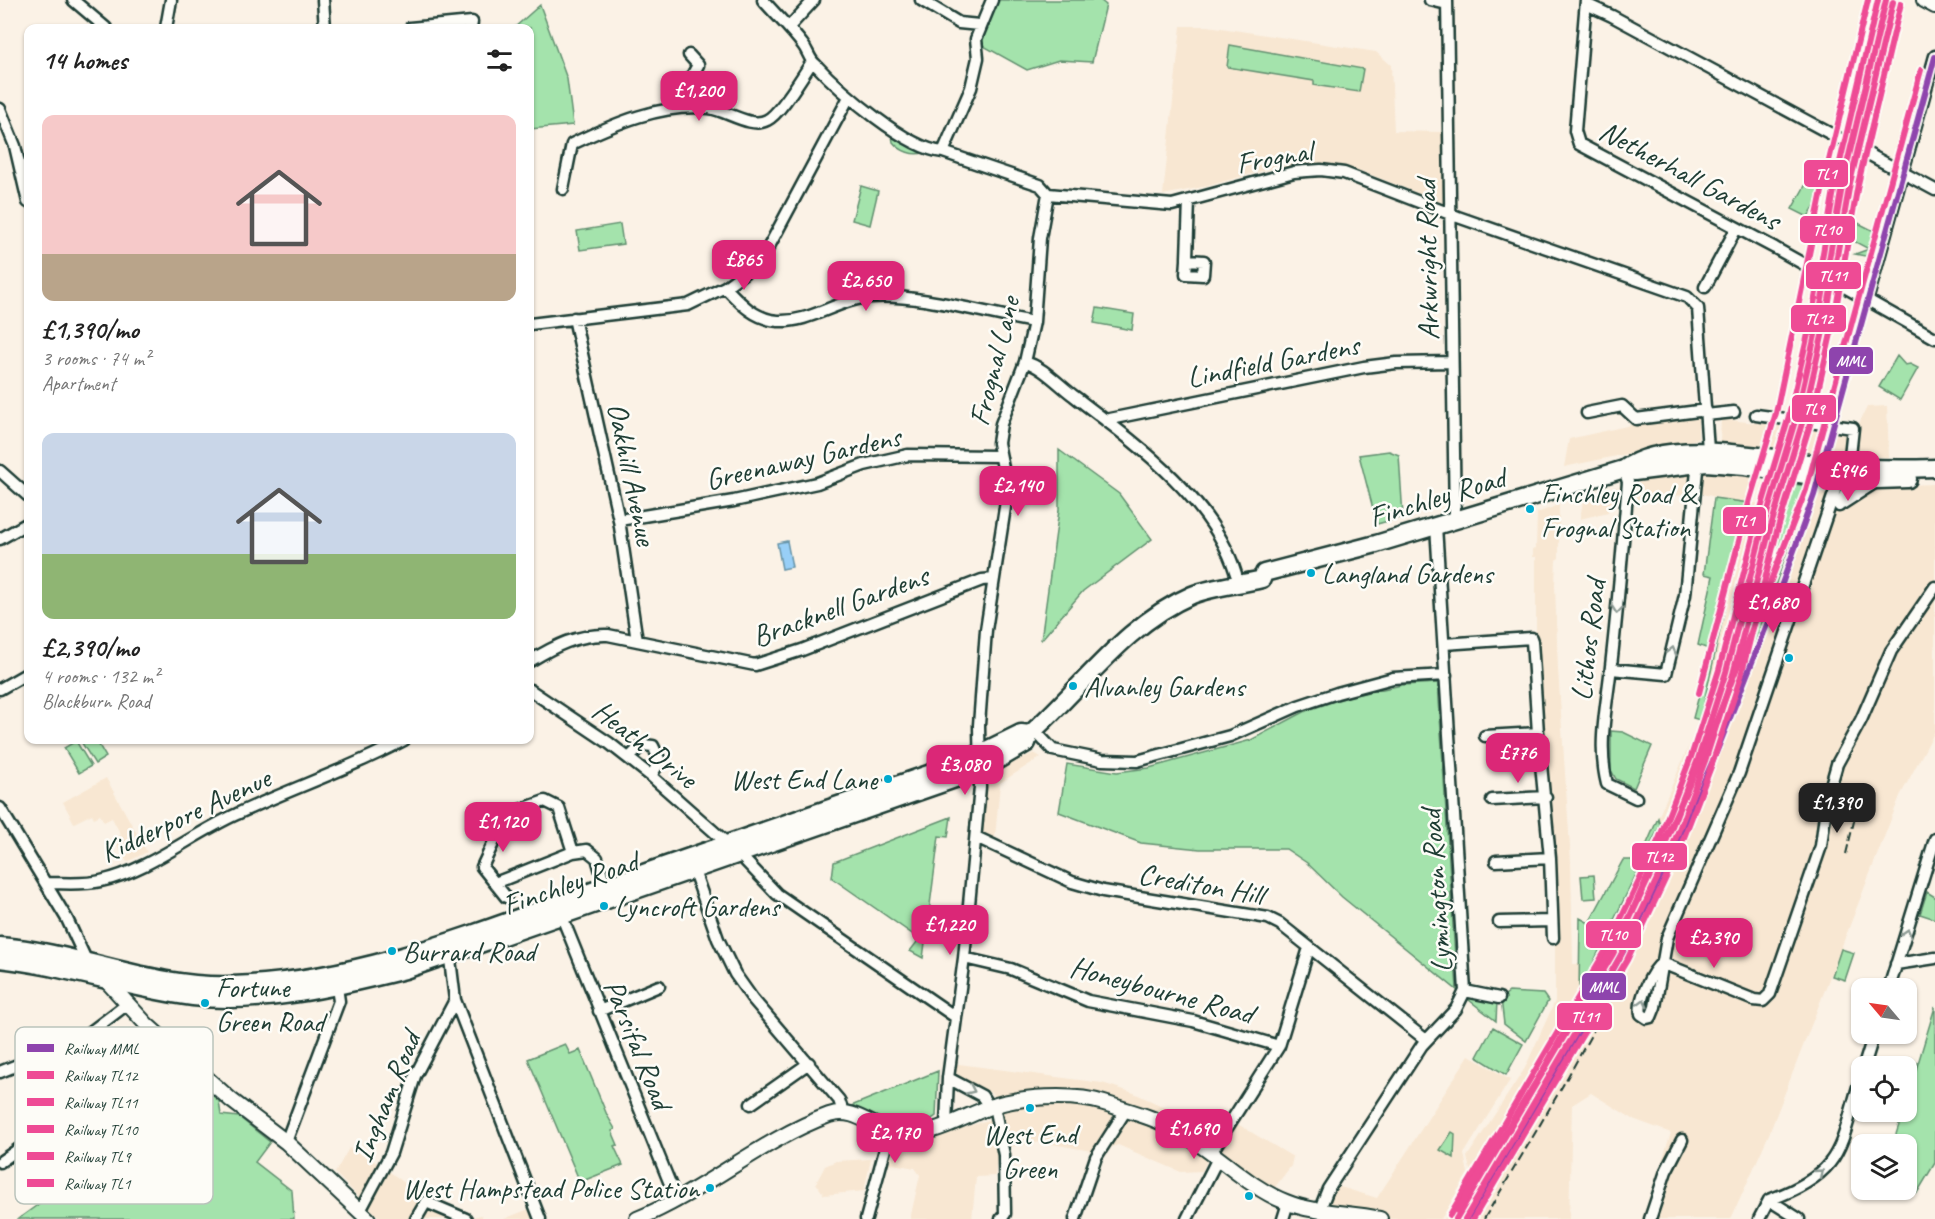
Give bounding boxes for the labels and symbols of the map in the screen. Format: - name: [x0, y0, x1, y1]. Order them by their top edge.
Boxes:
- pin: £1,200: [650, 71, 748, 122]
- street label: Netherhall Gardens: [1593, 111, 1789, 240]
- street label: Frognal: [1233, 131, 1320, 182]
- line badge: TL1: [1803, 159, 1849, 188]
- text: TL1: [1815, 164, 1838, 184]
- street label: Arkwright Road: [1407, 175, 1447, 341]
- line badge: TL10: [1799, 215, 1856, 244]
- text: TL10: [1813, 220, 1843, 240]
- pin: £865: [708, 240, 780, 291]
- pin: £2,650: [817, 261, 915, 312]
- line badge: TL11: [1805, 261, 1862, 290]
- text: TL11: [1819, 266, 1849, 286]
- street label: Frognal Lane: [960, 290, 1029, 429]
- line badge: TL12: [1790, 304, 1847, 333]
- text: TL12: [1805, 309, 1835, 329]
- street label: Lindfield Gardens: [1184, 325, 1365, 396]
- line badge: MML: [1828, 346, 1874, 375]
- text: MML: [1836, 351, 1867, 371]
- line badge: TL9: [1791, 394, 1837, 423]
- street label: Oakhill Avenue: [598, 399, 666, 551]
- text: TL9: [1803, 399, 1827, 419]
- street label: Greenaway Gardens: [702, 416, 907, 499]
- pin: £946: [1812, 451, 1884, 502]
- street label: Finchley Road: [1364, 457, 1514, 536]
- pin: £2,140: [969, 466, 1067, 517]
- place label: Finchley Road & Frognal Station: [1541, 476, 1698, 545]
- marker: Finchley Road & Frognal Station: [1524, 503, 1536, 515]
- line badge: TL1: [1722, 506, 1767, 535]
- text: TL1: [1733, 511, 1756, 531]
- street label: Bracknell Gardens: [747, 556, 936, 655]
- place label: Langland Gardens: [1322, 556, 1495, 591]
- marker: Langland Gardens: [1305, 567, 1317, 579]
- street label: Lithos Road: [1562, 573, 1615, 703]
- pin: £1,680: [1724, 583, 1822, 634]
- one-way arrow: [1611, 606, 1624, 615]
- one-way arrow: [1664, 646, 1677, 656]
- unlabelled marker: [1783, 652, 1795, 664]
- place label: Alvanley Gardens: [1084, 669, 1247, 704]
- marker: Alvanley Gardens: [1067, 680, 1079, 692]
- street label: Heath Drive: [585, 691, 707, 798]
- pin: £776: [1482, 733, 1554, 784]
- pin: £3,080: [916, 745, 1014, 796]
- street label: Kidderpore Avenue: [94, 758, 278, 871]
- place label: West End Lane: [731, 762, 879, 797]
- marker: West End Lane: [882, 773, 894, 785]
- pin: £1,390: [1788, 783, 1886, 834]
- pin: £1,120: [454, 802, 552, 853]
- street label: Lymington Road: [1411, 804, 1461, 974]
- street label: Finchley Road: [497, 841, 647, 924]
- line badge: TL12: [1631, 842, 1688, 871]
- text: TL12: [1645, 847, 1675, 867]
- street label: Crediton Hill: [1135, 854, 1271, 915]
- place label: Lyncroft Gardens: [615, 889, 782, 924]
- marker: Lyncroft Gardens: [598, 900, 610, 912]
- pin: £1,220: [901, 905, 999, 956]
- pin: £2,390: [1665, 918, 1763, 969]
- line badge: TL10: [1585, 920, 1642, 949]
- text: TL10: [1599, 925, 1629, 945]
- one-way arrow: [1899, 928, 1912, 939]
- place label: Burrard Road: [403, 934, 539, 969]
- marker: Burrard Road: [386, 945, 398, 957]
- street label: Honeybourne Road: [1066, 947, 1262, 1034]
- place label: Fortune Green Road: [216, 970, 328, 1039]
- line badge: MML: [1581, 972, 1627, 1001]
- street label: Parsifal Road: [595, 974, 683, 1118]
- text: MML: [1589, 977, 1620, 997]
- north arrow: [1851, 978, 1917, 1044]
- marker: Fortune Green Road: [199, 997, 211, 1009]
- one-way arrow: [1635, 998, 1648, 1008]
- line badge: TL11: [1556, 1002, 1613, 1031]
- text: TL11: [1571, 1007, 1601, 1027]
- street label: Ingham Road: [343, 1022, 431, 1168]
- legend: [15, 1027, 213, 1204]
- text: Railway MML: [64, 1039, 139, 1059]
- text: Railway TL12: [64, 1066, 140, 1086]
- one-way arrow: [964, 1083, 975, 1095]
- text: Railway TL11: [64, 1093, 139, 1113]
- marker: West End Green: [1024, 1102, 1036, 1114]
- pin: £1,690: [1145, 1109, 1243, 1160]
- pin: £2,170: [846, 1113, 944, 1164]
- place label: West End Green: [983, 1117, 1081, 1186]
- text: Railway TL10: [64, 1120, 140, 1140]
- text: Railway TL9: [64, 1147, 132, 1167]
- one-way arrow: [1814, 1170, 1825, 1181]
- place label: West Hampstead Police Station: [403, 1171, 700, 1206]
- text: Railway TL1: [64, 1174, 131, 1194]
- marker: West Hampstead Police Station: [704, 1182, 716, 1194]
- unlabelled marker: [1243, 1190, 1255, 1202]

